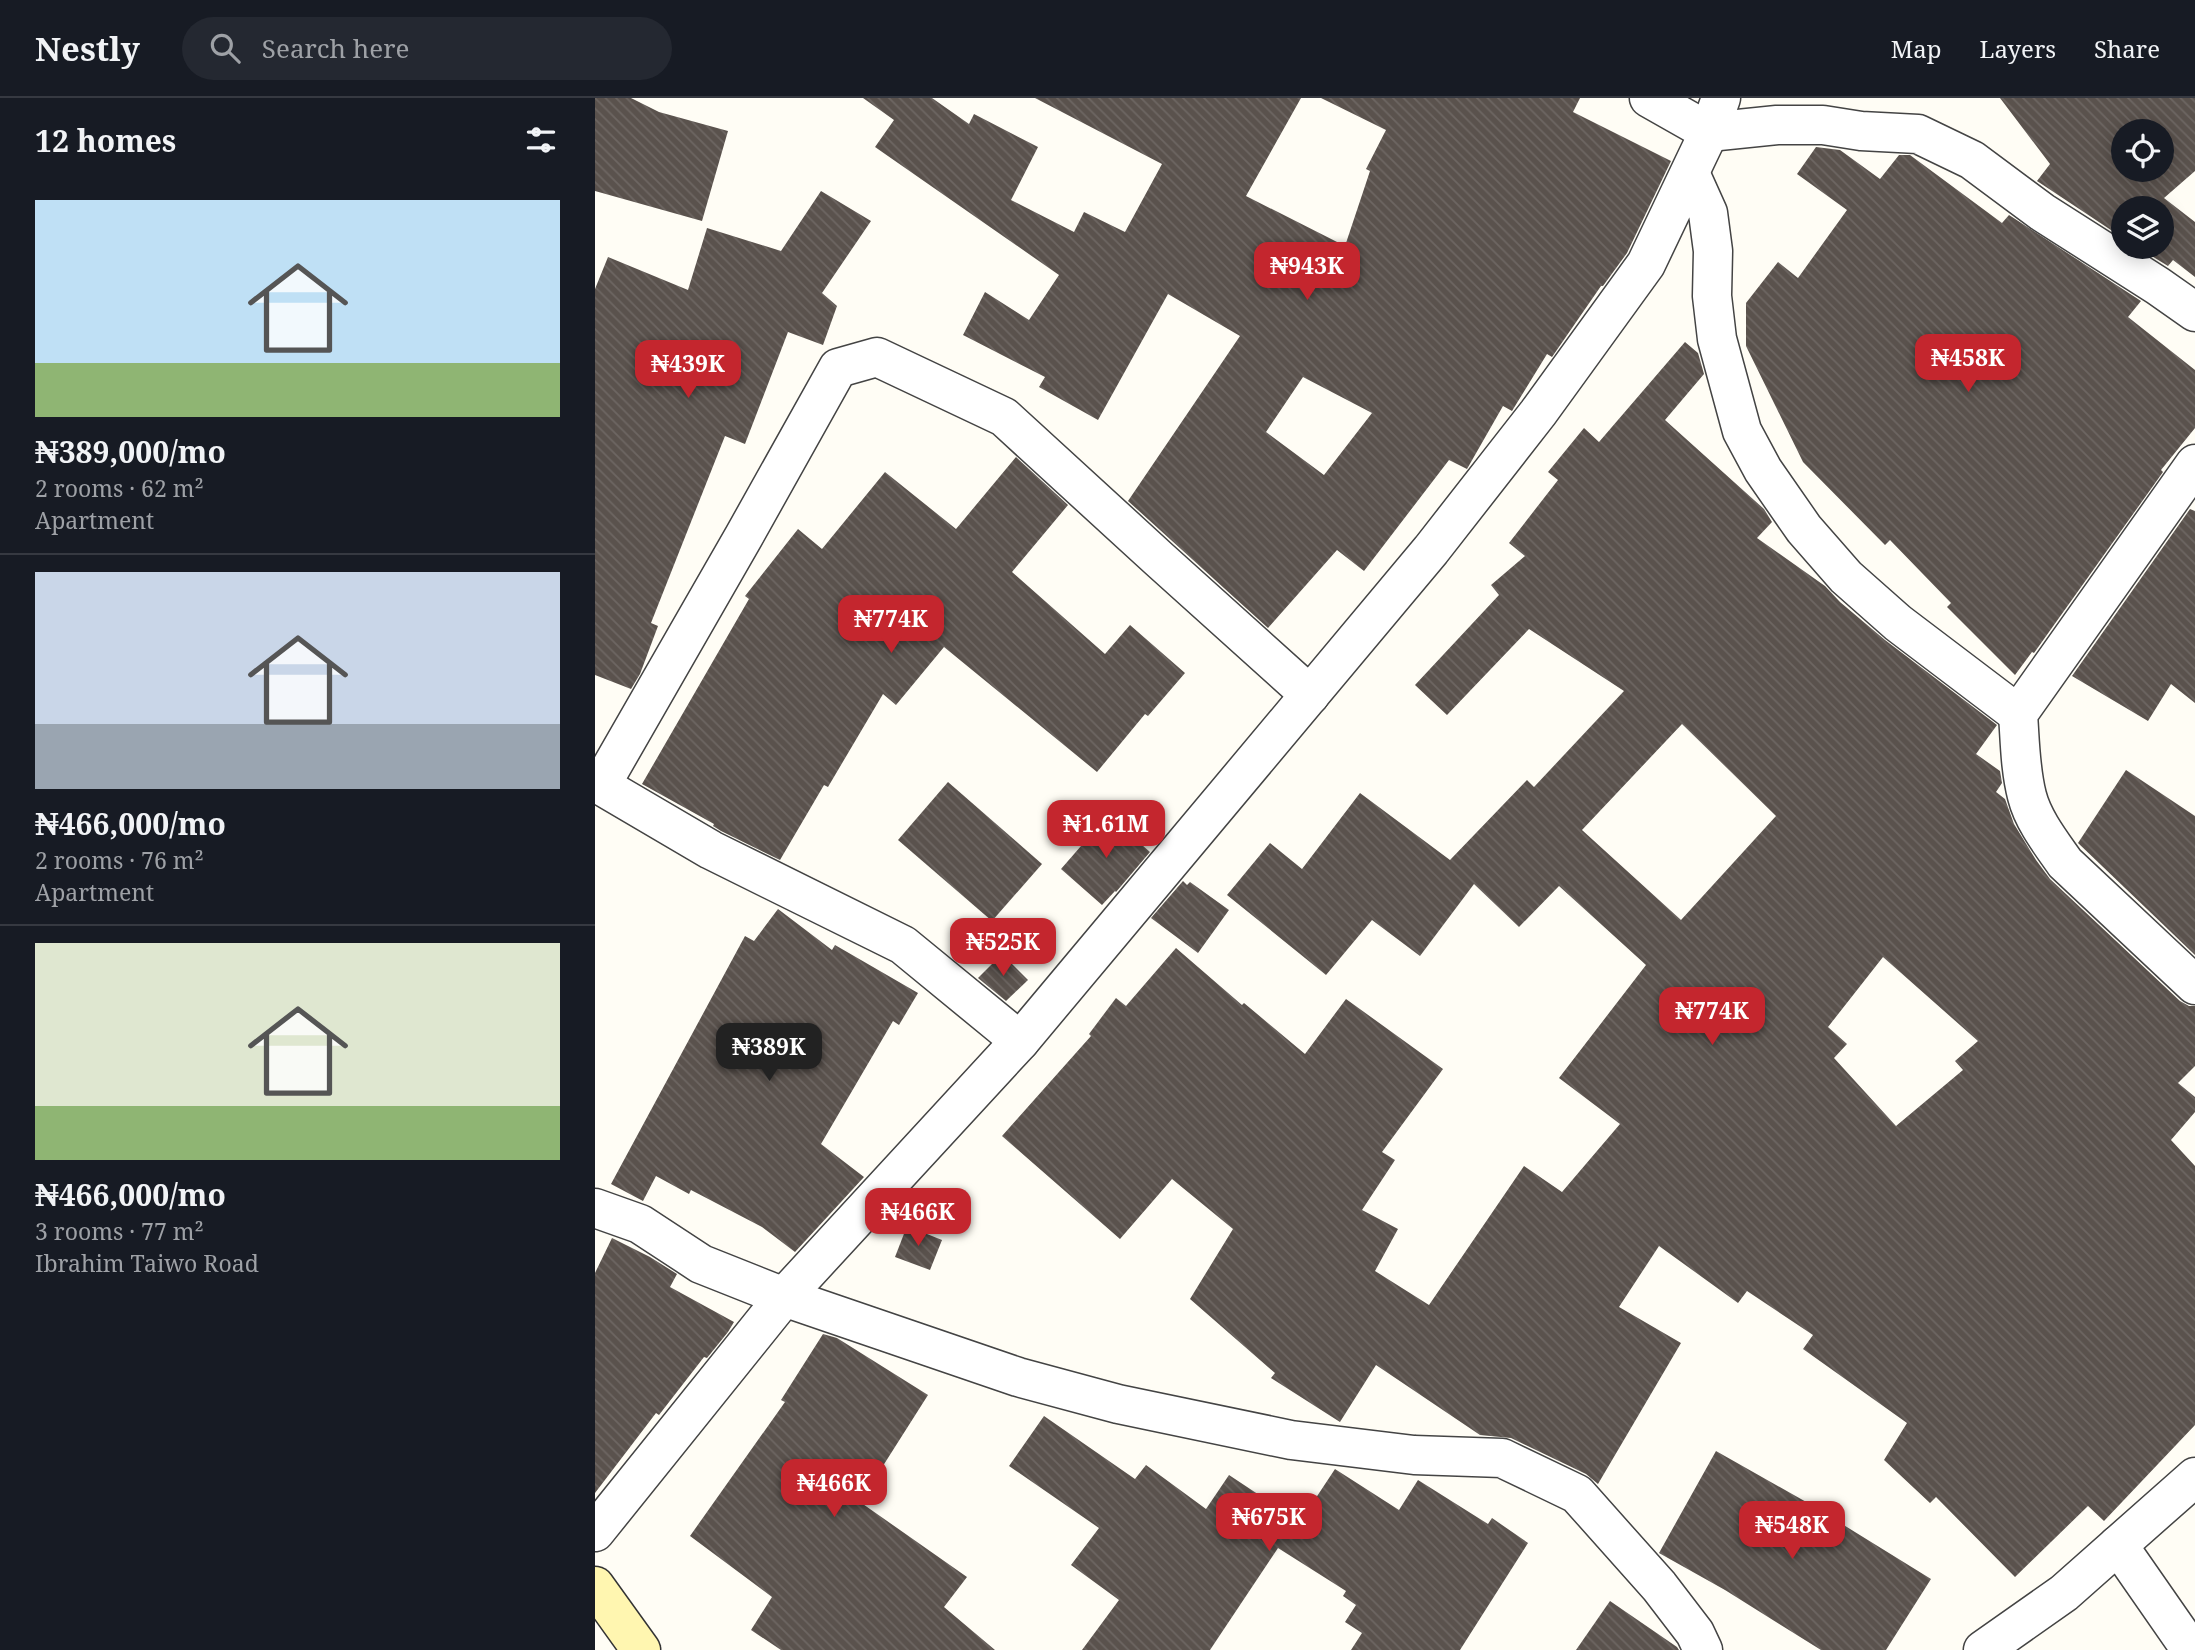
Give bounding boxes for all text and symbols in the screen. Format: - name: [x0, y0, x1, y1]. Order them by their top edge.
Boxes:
- search box: [182, 17, 672, 80]
- text: Nestly: [35, 26, 140, 71]
- icon: search: [206, 29, 244, 67]
- text: Search here: [262, 30, 409, 66]
- text: Map: [1891, 32, 1942, 65]
- text: Layers: [1980, 32, 2056, 65]
- text: Share: [2094, 32, 2160, 65]
- map controls: [2111, 119, 2174, 259]
- button: locate: [2111, 119, 2174, 182]
- text: 12 homes: [35, 120, 176, 161]
- icon: filters: [522, 121, 560, 159]
- button: layers: [2111, 196, 2174, 259]
- pin: ₦943K: [1258, 242, 1356, 302]
- icon: home: [235, 245, 361, 371]
- text: ₦943K: [1270, 249, 1344, 281]
- pin: ₦458K: [1919, 334, 2017, 394]
- pin: ₦439K: [639, 341, 737, 400]
- text: ₦458K: [1931, 341, 2005, 373]
- text: ₦439K: [651, 347, 725, 379]
- text: ₦389,000/mo: [35, 431, 226, 472]
- text: 2 rooms · 62 m²: [35, 472, 204, 504]
- text: Apartment: [35, 504, 154, 536]
- pin: ₦774K: [842, 596, 940, 655]
- text: ₦774K: [854, 602, 928, 634]
- icon: home: [235, 617, 361, 743]
- pin: ₦1.61M: [1049, 800, 1163, 860]
- text: ₦466,000/mo: [35, 803, 226, 844]
- text: ₦1.61M: [1063, 807, 1149, 839]
- text: 2 rooms · 76 m²: [35, 844, 204, 876]
- text: Apartment: [35, 876, 154, 908]
- pin: ₦525K: [954, 918, 1052, 978]
- text: ₦525K: [966, 925, 1040, 957]
- icon: home: [235, 988, 361, 1114]
- pin: ₦774K: [1663, 988, 1761, 1047]
- text: ₦774K: [1675, 994, 1749, 1026]
- pin: ₦389K: [720, 1024, 818, 1083]
- text: ₦389K: [732, 1030, 806, 1062]
- text: ₦466,000/mo: [35, 1174, 226, 1215]
- pin: ₦466K: [869, 1188, 967, 1248]
- text: ₦466K: [881, 1195, 955, 1227]
- text: 3 rooms · 77 m²: [35, 1215, 204, 1247]
- text: Ibrahim Taiwo Road: [35, 1247, 259, 1279]
- pin: ₦466K: [785, 1460, 883, 1519]
- text: ₦466K: [797, 1466, 871, 1498]
- pin: ₦675K: [1220, 1494, 1318, 1553]
- text: ₦675K: [1232, 1500, 1306, 1532]
- pin: ₦548K: [1743, 1502, 1841, 1561]
- text: ₦548K: [1755, 1508, 1829, 1540]

